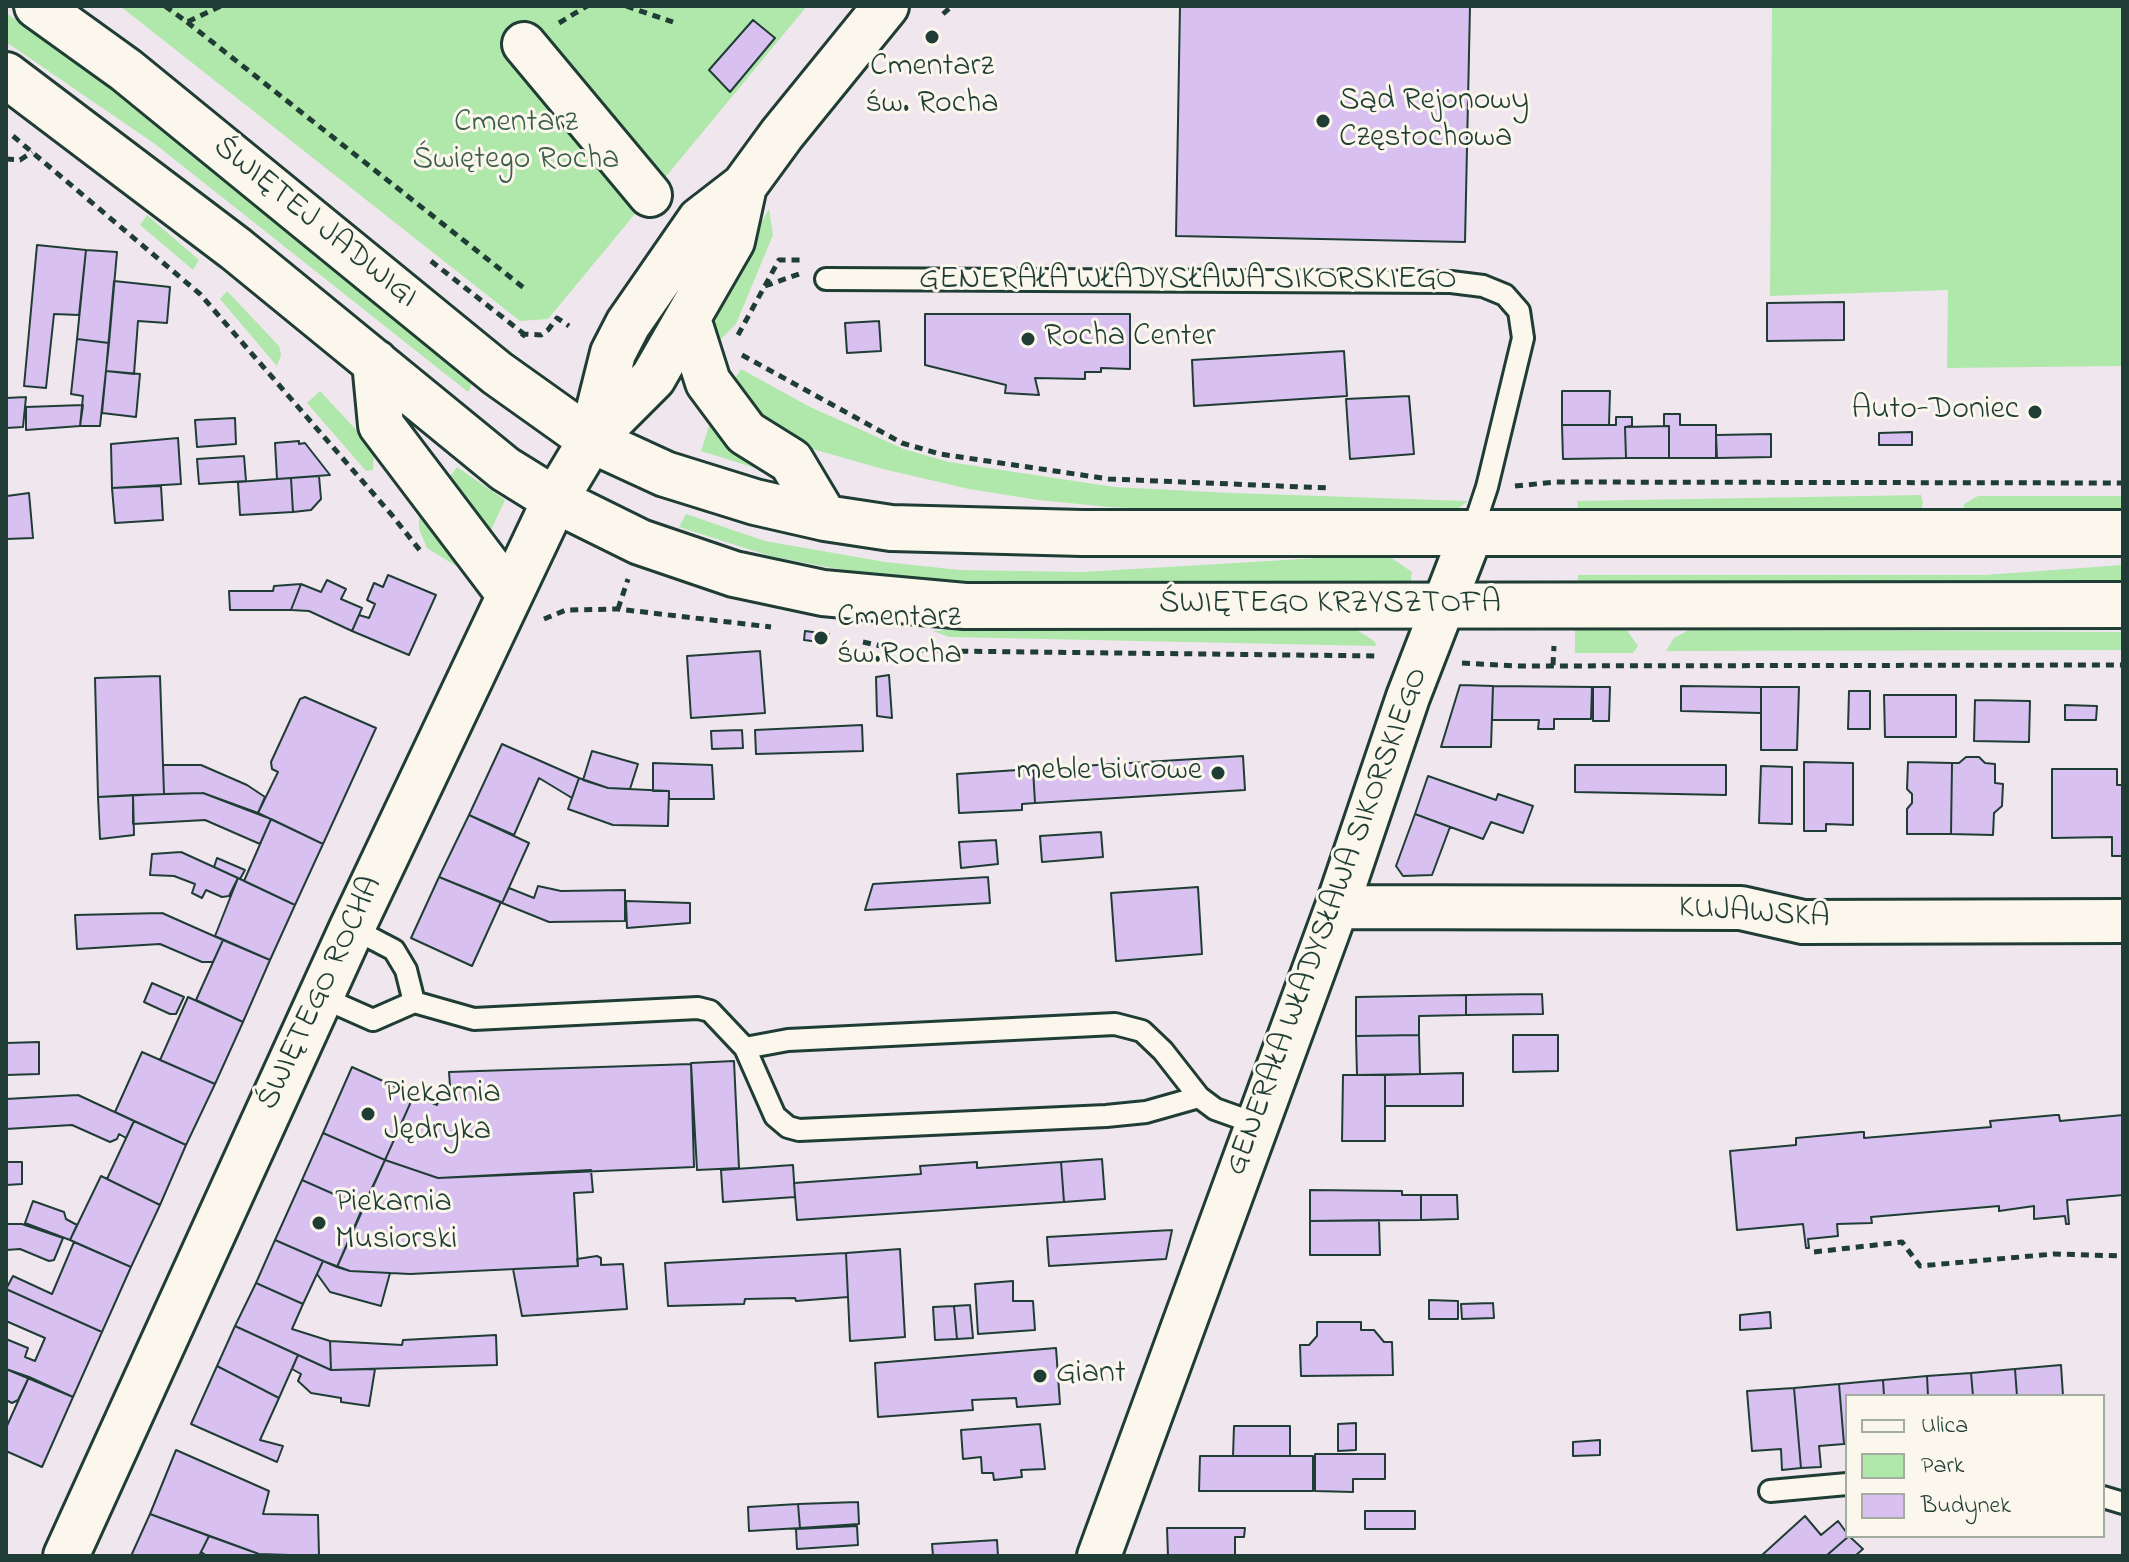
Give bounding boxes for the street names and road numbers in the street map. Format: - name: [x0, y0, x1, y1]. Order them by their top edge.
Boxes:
- street label: ŚWIĘTEJ JADWIGI: [204, 130, 424, 318]
- street label: GENERAŁA WŁADYSŁAWA SIKORSKIEGO: [919, 263, 1457, 301]
- street label: ŚWIĘTEGO KRZYSZTOFA: [1159, 587, 1501, 625]
- street label: GENERAŁA WŁADYSŁAWA SIKORSKIEGO: [1219, 663, 1439, 1181]
- street label: ŚWIĘTEGO ROCHA: [251, 871, 393, 1117]
- street label: KUJAWSKA: [1677, 891, 1831, 939]

